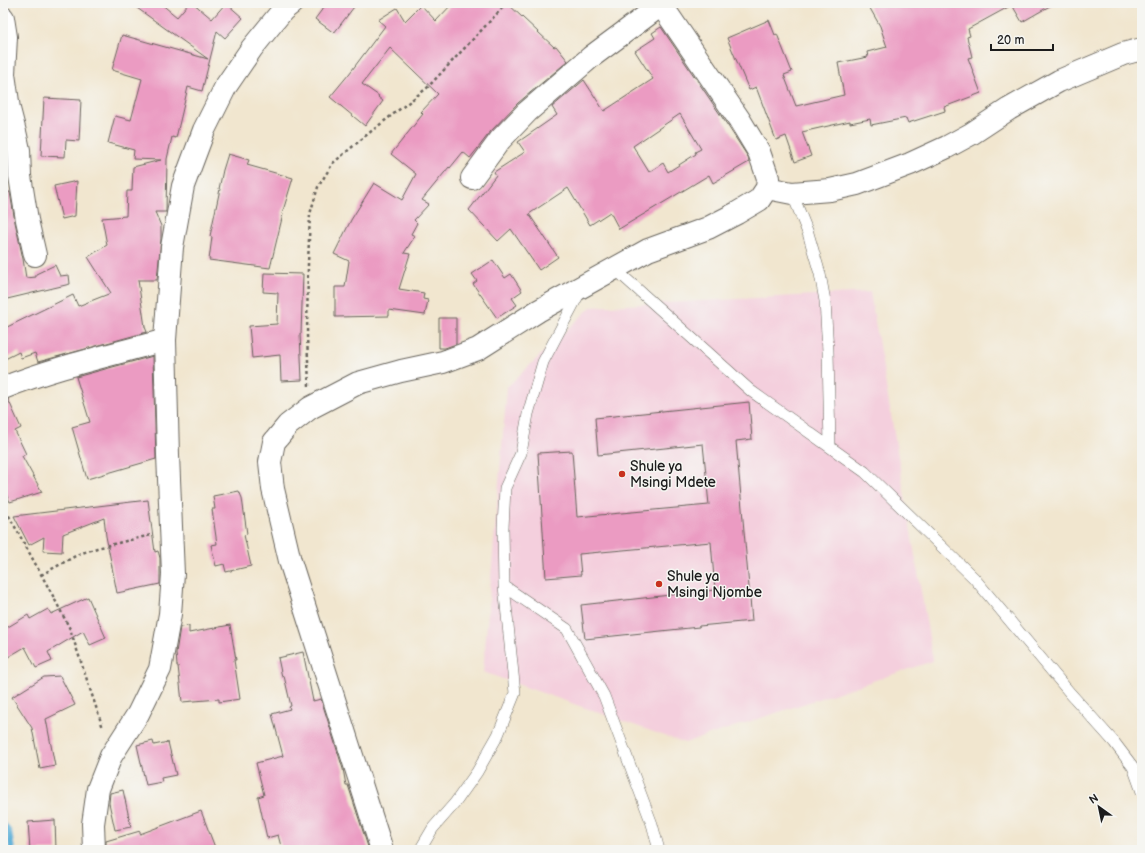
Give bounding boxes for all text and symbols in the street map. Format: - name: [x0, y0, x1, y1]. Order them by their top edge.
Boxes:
- scale bar: [991, 26, 1053, 52]
- text: 20 m: [997, 33, 1024, 48]
- place label: Shule ya Msingi Mdete: [630, 458, 716, 491]
- marker: Shule ya Msingi Mdete: [617, 469, 627, 479]
- place label: Shule ya Msingi Njombe: [667, 568, 762, 601]
- marker: Shule ya Msingi Njombe: [654, 579, 664, 589]
- north arrow: [1079, 787, 1119, 827]
- text: N: [1087, 791, 1101, 807]

